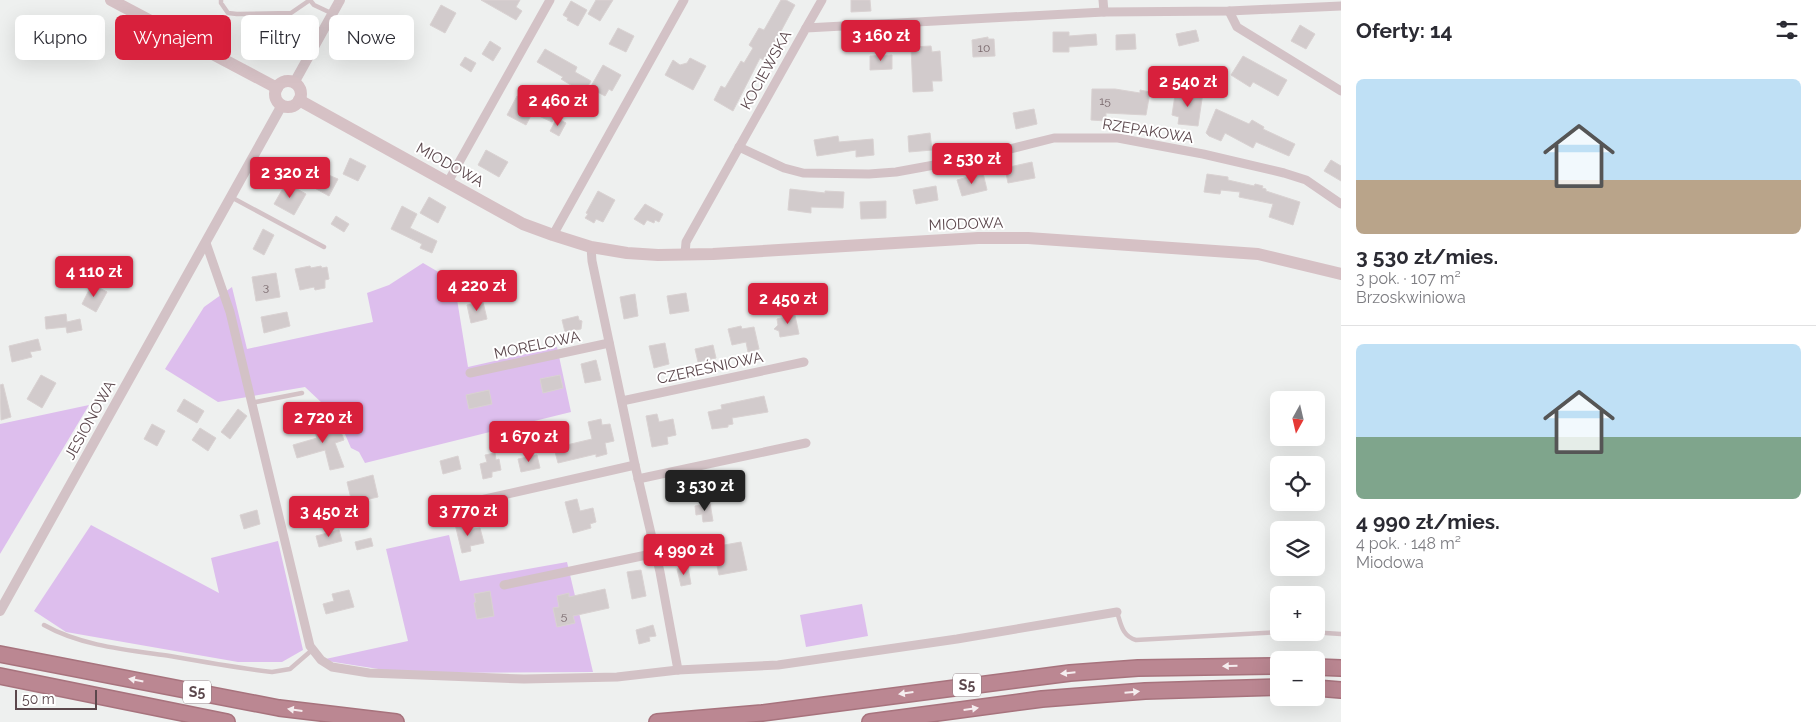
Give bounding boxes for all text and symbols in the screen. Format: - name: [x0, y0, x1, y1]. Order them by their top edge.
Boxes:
- chip: Kupno: [15, 15, 105, 60]
- chip: Wynajem: [115, 15, 231, 60]
- chip: Filtry: [241, 15, 319, 60]
- chip: Nowe: [329, 15, 414, 60]
- icon: filters: [1773, 16, 1801, 44]
- text: Oferty: 14: [1356, 18, 1452, 43]
- pin: 3 160 zł: [829, 20, 933, 62]
- text: 3 160 zł: [852, 26, 910, 45]
- street label: KOCIEWSKA: [737, 27, 795, 113]
- house number: 10: [978, 41, 990, 55]
- pin: 2 540 zł: [1136, 66, 1240, 108]
- text: 2 540 zł: [1159, 72, 1217, 91]
- pin: 2 460 zł: [506, 84, 610, 127]
- text: 2 460 zł: [529, 91, 587, 110]
- house number: 15: [1099, 94, 1111, 108]
- icon: home: [1534, 111, 1624, 201]
- street label: RZEPAKOWA: [1101, 115, 1195, 147]
- street label: MIODOWA: [413, 139, 487, 191]
- pin: 2 530 zł: [920, 142, 1024, 185]
- text: 2 530 zł: [943, 149, 1001, 168]
- pin: 2 320 zł: [238, 156, 342, 199]
- text: 2 320 zł: [261, 163, 319, 182]
- street label: MIODOWA: [928, 214, 1004, 234]
- text: 3 530 zł/mies.: [1356, 244, 1498, 269]
- pin: 4 110 zł: [42, 256, 146, 298]
- text: 4 110 zł: [66, 262, 122, 281]
- text: 3 pok. · 107 m²: [1356, 269, 1461, 288]
- pin: 4 220 zł: [425, 270, 529, 312]
- text: 4 220 zł: [448, 276, 506, 295]
- house number: 3: [263, 280, 269, 294]
- pin: 2 450 zł: [736, 282, 840, 325]
- text: Brzoskwiniowa: [1356, 288, 1466, 307]
- text: 2 450 zł: [759, 289, 817, 308]
- street label: MORELOWA: [492, 327, 582, 363]
- street label: CZEREŚNIOWA: [655, 348, 765, 388]
- street label: JESIONOWA: [61, 377, 119, 463]
- icon: home: [1534, 377, 1624, 467]
- north arrow: [1270, 391, 1325, 446]
- map controls: [1270, 391, 1325, 706]
- pin: 2 720 zł: [271, 402, 375, 444]
- text: 2 720 zł: [294, 408, 352, 427]
- pin: 1 670 zł: [477, 420, 581, 463]
- text: 1 670 zł: [500, 427, 558, 446]
- button: locate: [1270, 456, 1325, 511]
- pin: 3 530 zł: [653, 470, 757, 512]
- text: 3 530 zł: [676, 476, 734, 495]
- pin: 3 770 zł: [416, 494, 520, 537]
- pin: 3 450 zł: [277, 496, 381, 538]
- text: 3 770 zł: [439, 501, 497, 520]
- text: 3 450 zł: [300, 502, 358, 521]
- text: 4 990 zł/mies.: [1356, 509, 1500, 534]
- button: layers: [1270, 521, 1325, 576]
- pin: 4 990 zł: [632, 534, 736, 576]
- text: 4 pok. · 148 m²: [1356, 534, 1461, 553]
- text: 4 990 zł: [655, 540, 713, 559]
- text: Miodowa: [1356, 553, 1424, 572]
- button: +: [1270, 586, 1325, 641]
- house number: 5: [561, 609, 568, 623]
- button: −: [1270, 651, 1325, 706]
- one-way arrow: [1222, 662, 1238, 670]
- one-way arrow: [1059, 669, 1075, 677]
- road number: S5: [953, 674, 981, 696]
- one-way arrow: [127, 676, 143, 684]
- road number: S5: [183, 680, 211, 704]
- scale bar: [15, 687, 98, 710]
- one-way arrow: [1125, 688, 1141, 696]
- one-way arrow: [898, 690, 914, 698]
- text: 50 m: [22, 691, 55, 707]
- one-way arrow: [963, 705, 979, 713]
- one-way arrow: [287, 706, 303, 714]

